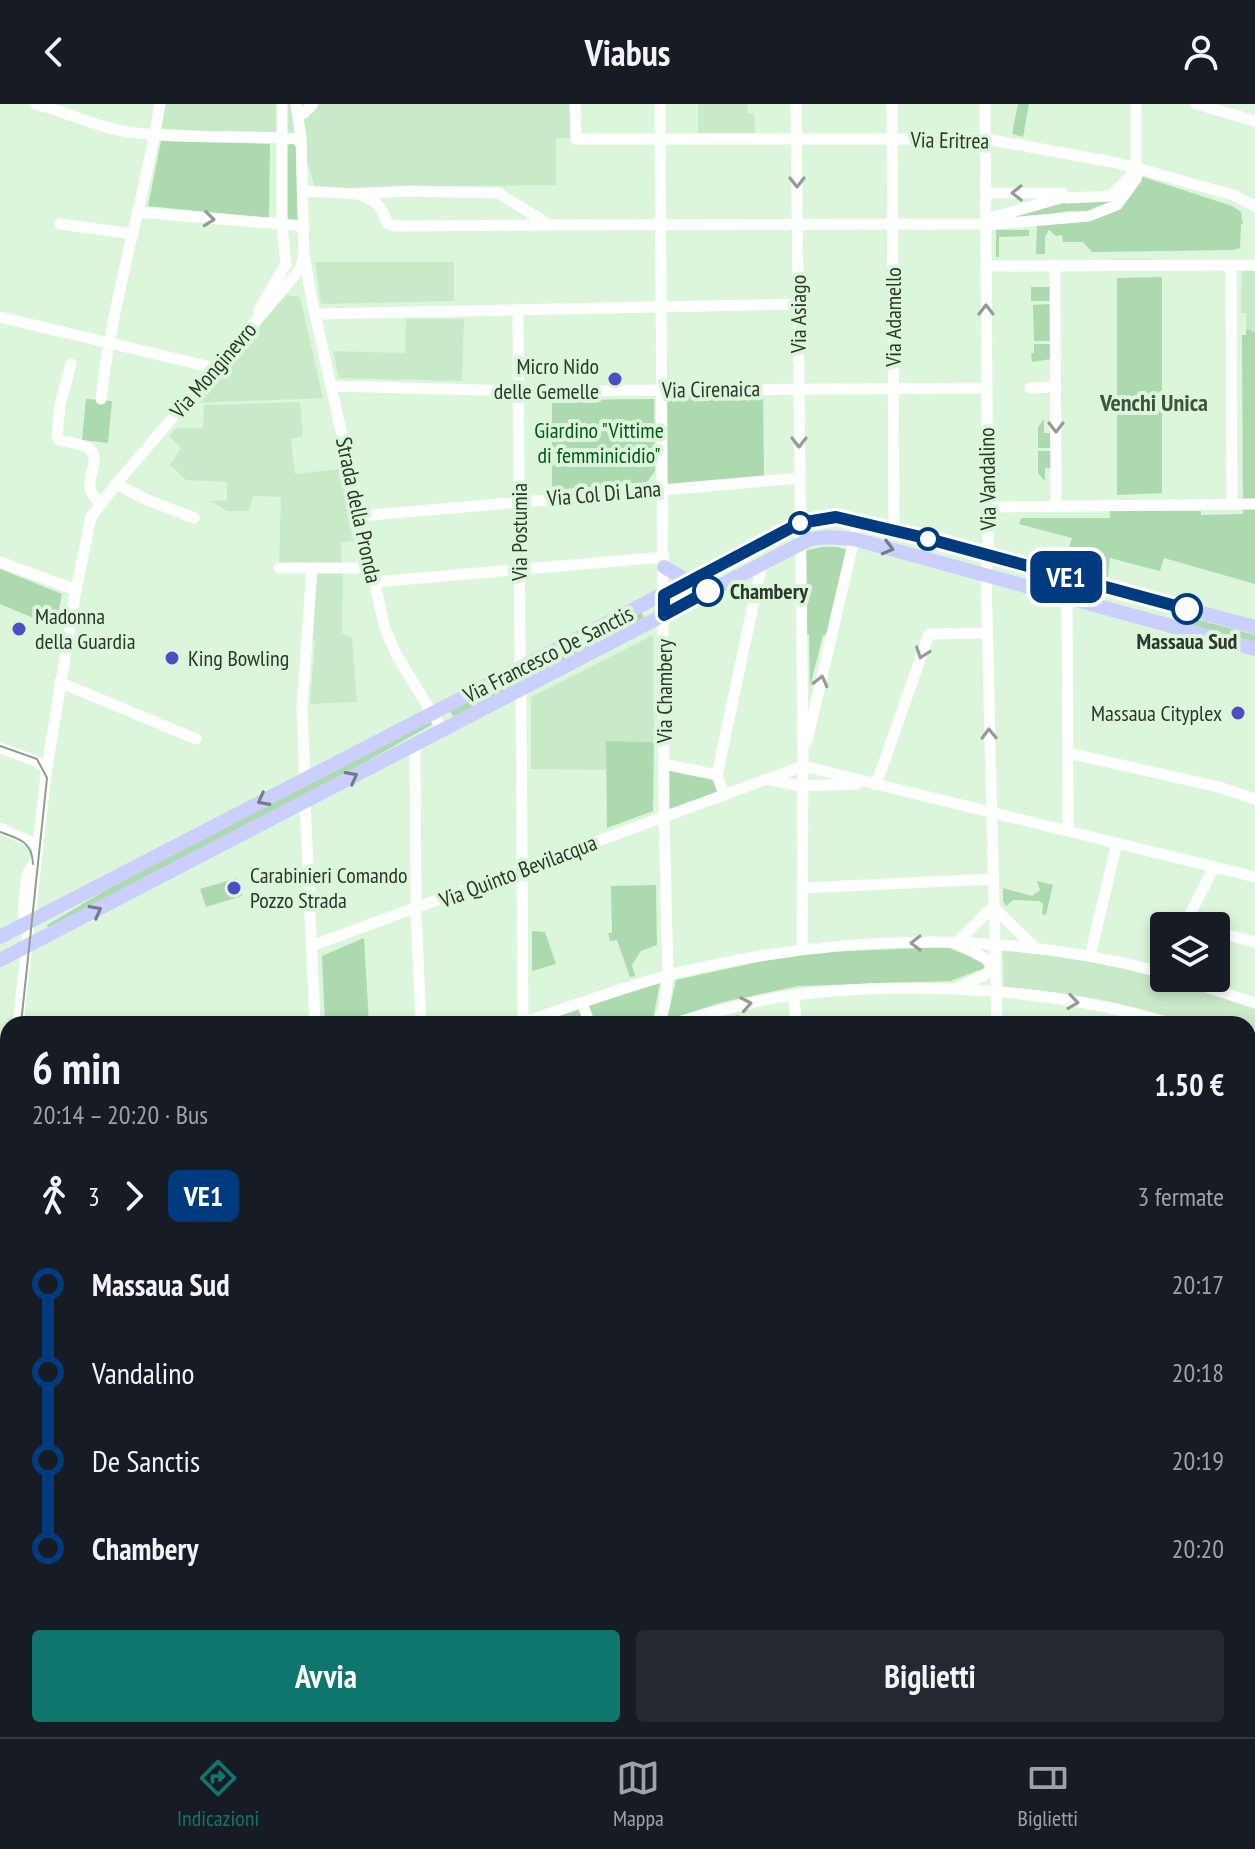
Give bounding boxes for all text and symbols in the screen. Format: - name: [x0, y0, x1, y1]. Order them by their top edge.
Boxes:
- text: Viabus: [585, 29, 670, 76]
- icon: back: [32, 30, 76, 74]
- icon: person: [1179, 30, 1223, 74]
- street label: Via Eritrea: [909, 125, 990, 155]
- one-way arrow: [788, 176, 806, 189]
- one-way arrow: [1010, 184, 1023, 202]
- one-way arrow: [203, 210, 216, 227]
- street label: Via Adamello: [879, 267, 907, 368]
- street label: Via Asiago: [784, 275, 812, 354]
- one-way arrow: [977, 303, 995, 316]
- street label: Via Monginevro: [163, 316, 262, 425]
- place label: Micro Nido delle Gemelle: [494, 352, 599, 405]
- marker: Micro Nido delle Gemelle: [606, 370, 624, 388]
- street label: Via Cirenaica: [661, 374, 760, 404]
- district label: Venchi Unica: [1099, 387, 1208, 418]
- park label: Giardino "Vittime di femminicidio": [534, 416, 664, 469]
- one-way arrow: [1047, 421, 1065, 434]
- street label: Via Vandalino: [972, 427, 1002, 532]
- street label: Strada della Pronda: [330, 434, 388, 586]
- one-way arrow: [790, 436, 808, 449]
- street label: Via Col Di Lana: [545, 474, 662, 512]
- street label: Via Postumia: [505, 483, 533, 582]
- unlabelled marker: [789, 512, 811, 534]
- unlabelled marker: [917, 528, 939, 550]
- one-way arrow: [880, 538, 894, 555]
- line badge: VE1: [1020, 551, 1112, 603]
- text: VE1: [1046, 558, 1086, 595]
- marker: Chambery: [693, 576, 723, 606]
- place label: Chambery: [730, 577, 809, 605]
- marker: Massaua Sud: [1172, 594, 1202, 624]
- street label: Via Francesco De Sanctis: [457, 599, 638, 709]
- place label: Madonna della Guardia: [35, 602, 136, 655]
- marker: Madonna della Guardia: [10, 620, 28, 638]
- place label: Massaua Sud: [1137, 627, 1238, 655]
- street label: Via Chambery: [650, 638, 678, 744]
- place label: King Bowling: [188, 644, 289, 672]
- one-way arrow: [916, 645, 932, 659]
- marker: King Bowling: [163, 649, 181, 667]
- one-way arrow: [812, 675, 829, 688]
- place label: Massaua Cityplex: [1091, 699, 1222, 727]
- marker: Massaua Cityplex: [1229, 704, 1247, 722]
- one-way arrow: [981, 727, 998, 740]
- one-way arrow: [343, 772, 358, 787]
- one-way arrow: [257, 791, 271, 806]
- street label: Via Quinto Bevilacqua: [434, 828, 601, 914]
- place label: Carabinieri Comando Pozzo Strada: [250, 861, 408, 914]
- marker: Carabinieri Comando Pozzo Strada: [225, 879, 243, 897]
- one-way arrow: [88, 905, 103, 920]
- map controls: [1150, 912, 1230, 992]
- button: layers: [1150, 912, 1230, 992]
- one-way arrow: [909, 934, 922, 952]
- one-way arrow: [1066, 993, 1080, 1010]
- one-way arrow: [739, 997, 753, 1014]
- text: 6 min: [32, 1039, 121, 1096]
- text: 1.50 €: [1154, 1065, 1224, 1104]
- text: 20:14 – 20:20 · Bus: [32, 1098, 208, 1131]
- icon: walk: [32, 1174, 76, 1218]
- icon: forward: [112, 1174, 156, 1218]
- text: VE1: [184, 1177, 223, 1214]
- text: 3: [88, 1180, 100, 1213]
- text: 3 fermate: [1137, 1180, 1224, 1213]
- text: Massaua Sud: [92, 1265, 230, 1304]
- text: 20:17: [1172, 1268, 1224, 1301]
- text: Vandalino: [92, 1353, 194, 1392]
- text: 20:18: [1172, 1356, 1224, 1389]
- text: De Sanctis: [92, 1441, 200, 1480]
- text: 20:19: [1172, 1444, 1224, 1477]
- text: Chambery: [92, 1529, 198, 1568]
- text: 20:20: [1172, 1532, 1224, 1565]
- button: Avvia: [32, 1630, 620, 1722]
- button: Biglietti: [636, 1630, 1224, 1722]
- tab: Indicazioni: [177, 1756, 259, 1832]
- tab: Mappa: [613, 1756, 664, 1832]
- tab: Biglietti: [1018, 1756, 1078, 1832]

